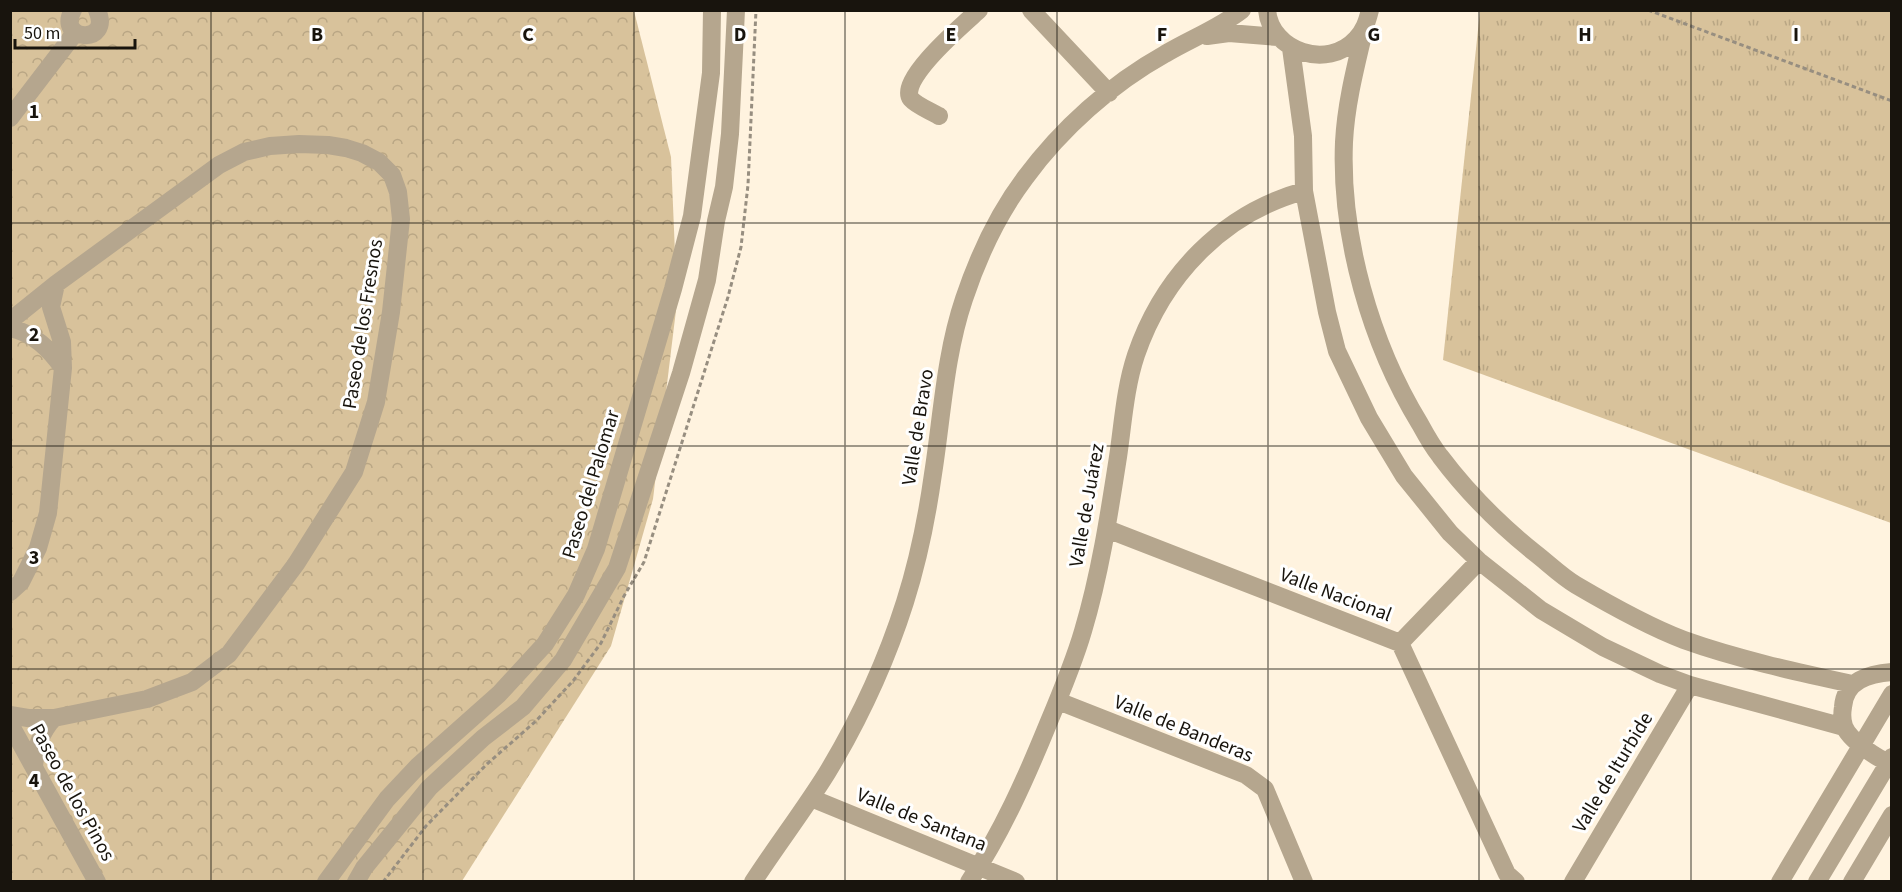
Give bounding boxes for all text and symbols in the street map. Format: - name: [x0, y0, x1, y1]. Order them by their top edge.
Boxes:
- scale bar: [15, 12, 135, 50]
- text: 50 m: [24, 21, 60, 46]
- text: B: [311, 21, 323, 49]
- text: C: [522, 21, 534, 49]
- text: D: [734, 21, 746, 49]
- text: E: [946, 21, 956, 49]
- text: F: [1157, 21, 1167, 49]
- text: G: [1368, 21, 1380, 49]
- text: H: [1578, 21, 1592, 49]
- text: I: [1793, 21, 1799, 49]
- text: 1: [29, 98, 39, 126]
- street label: Paseo de los Fresnos: [336, 237, 390, 411]
- text: 2: [29, 321, 39, 349]
- street label: Valle de Bravo: [895, 367, 941, 487]
- street label: Paseo del Palomar: [555, 407, 627, 562]
- street label: Valle de Juárez: [1062, 441, 1112, 569]
- text: 3: [29, 544, 39, 572]
- street label: Valle Nacional: [1276, 561, 1396, 629]
- street label: Valle de Banderas: [1110, 688, 1257, 770]
- street label: Valle de Iturbide: [1566, 707, 1660, 838]
- street label: Paseo de los Pinos: [23, 719, 122, 866]
- text: 4: [29, 767, 40, 795]
- street label: Valle de Santana: [852, 781, 991, 859]

